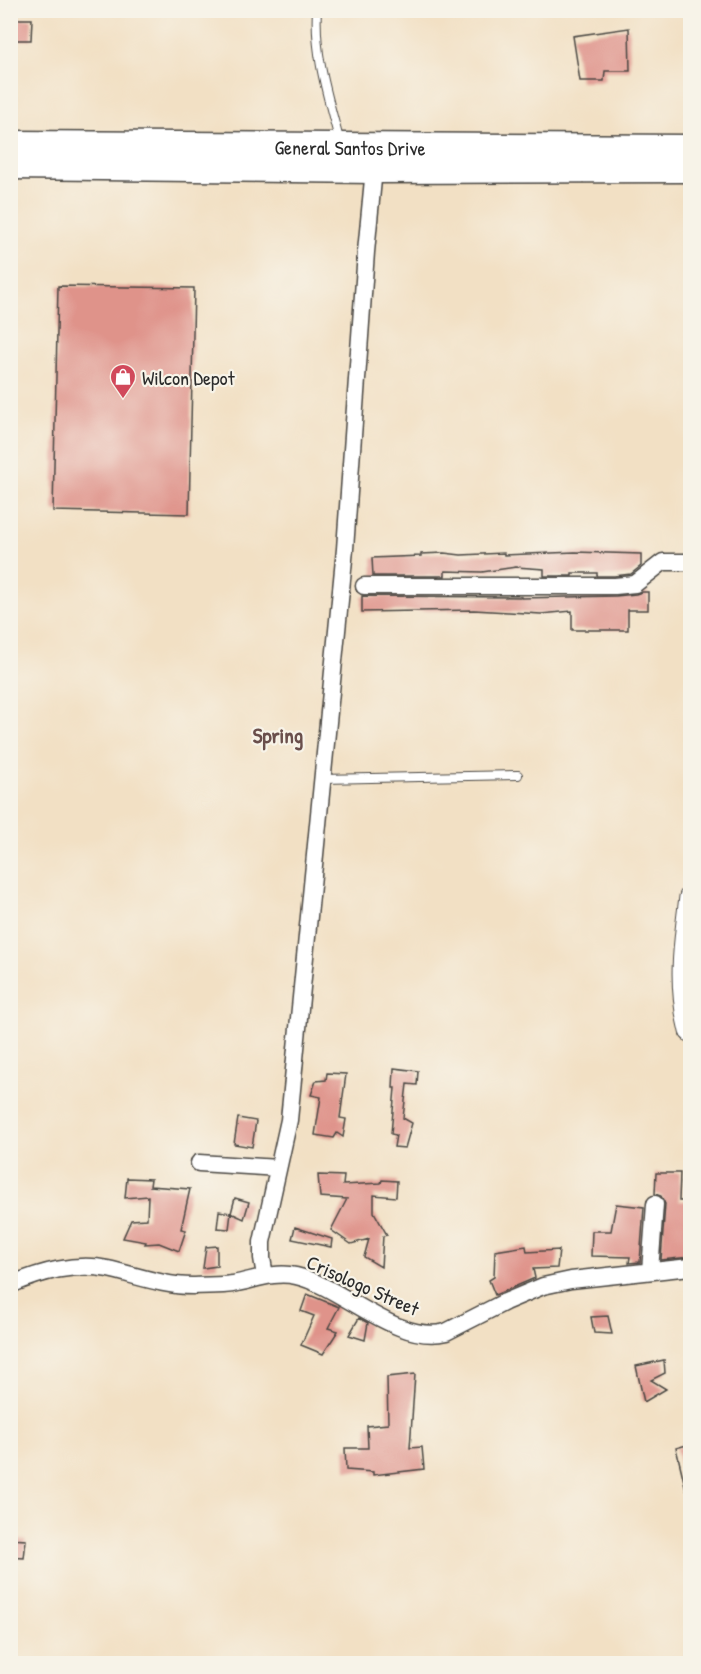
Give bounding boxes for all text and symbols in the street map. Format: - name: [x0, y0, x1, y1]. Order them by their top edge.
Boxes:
- street label: General Santos Drive: [274, 133, 426, 161]
- shop icon: Wilcon Depot: [108, 362, 138, 400]
- place label: Wilcon Depot: [142, 364, 236, 391]
- district label: Spring: [253, 721, 303, 751]
- street label: Crisologo Street: [303, 1248, 425, 1322]

